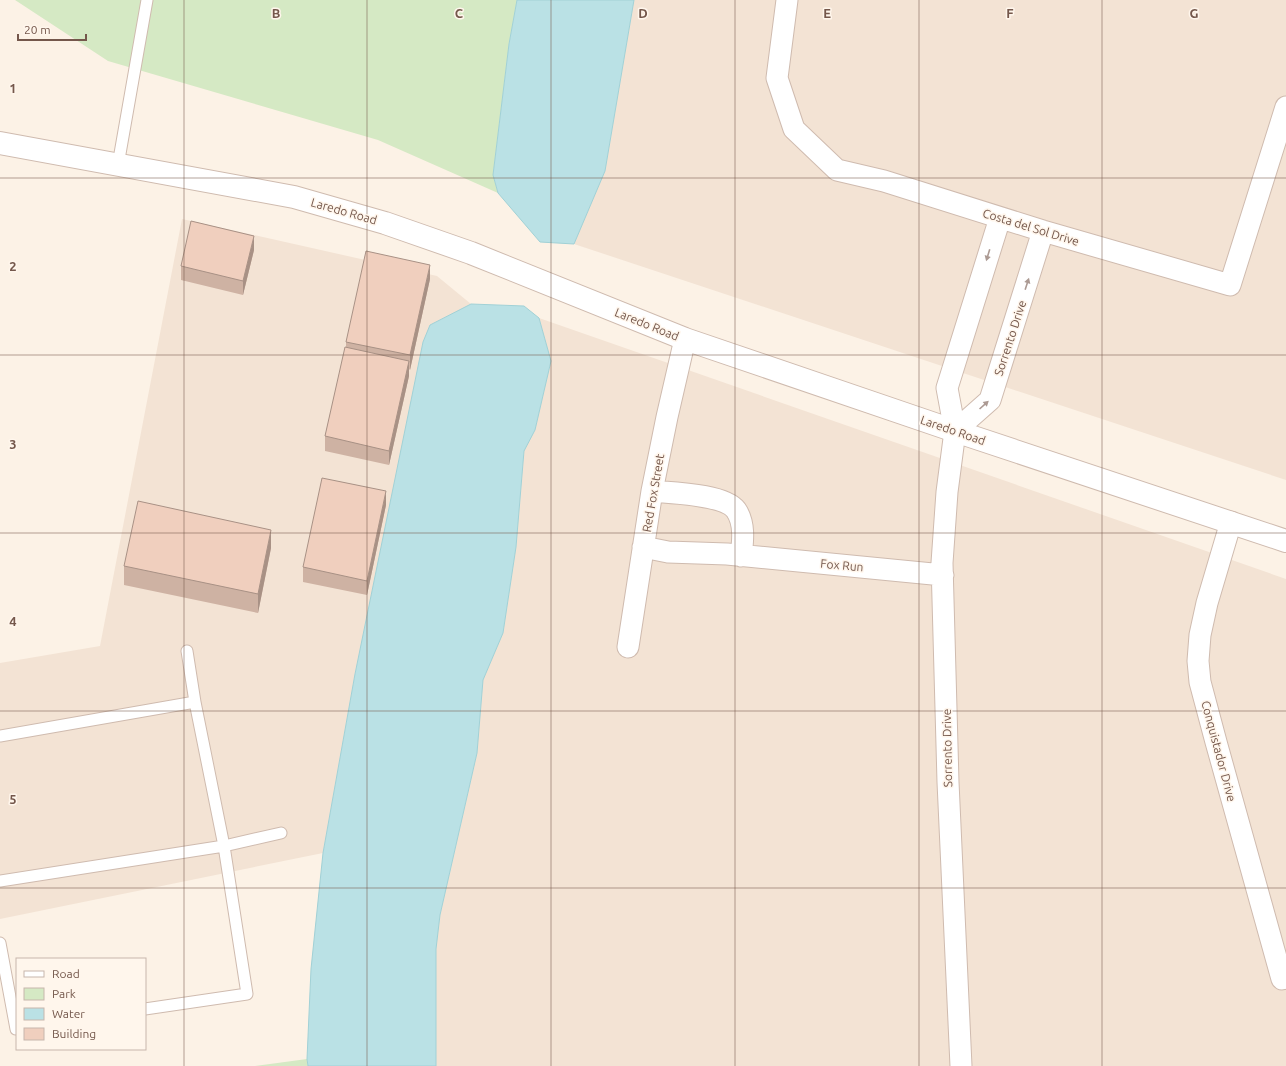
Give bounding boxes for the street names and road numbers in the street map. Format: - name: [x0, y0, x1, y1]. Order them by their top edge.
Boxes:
- street label: Laredo Road: [310, 195, 378, 227]
- street label: Costa del Sol Drive: [981, 206, 1081, 248]
- street label: Sorrento Drive: [992, 299, 1028, 377]
- street label: Laredo Road: [613, 305, 681, 343]
- street label: Laredo Road: [919, 413, 987, 447]
- street label: Red Fox Street: [640, 453, 666, 533]
- street label: Fox Run: [820, 557, 864, 573]
- street label: Conquistador Drive: [1199, 699, 1239, 803]
- street label: Sorrento Drive: [940, 709, 954, 787]

